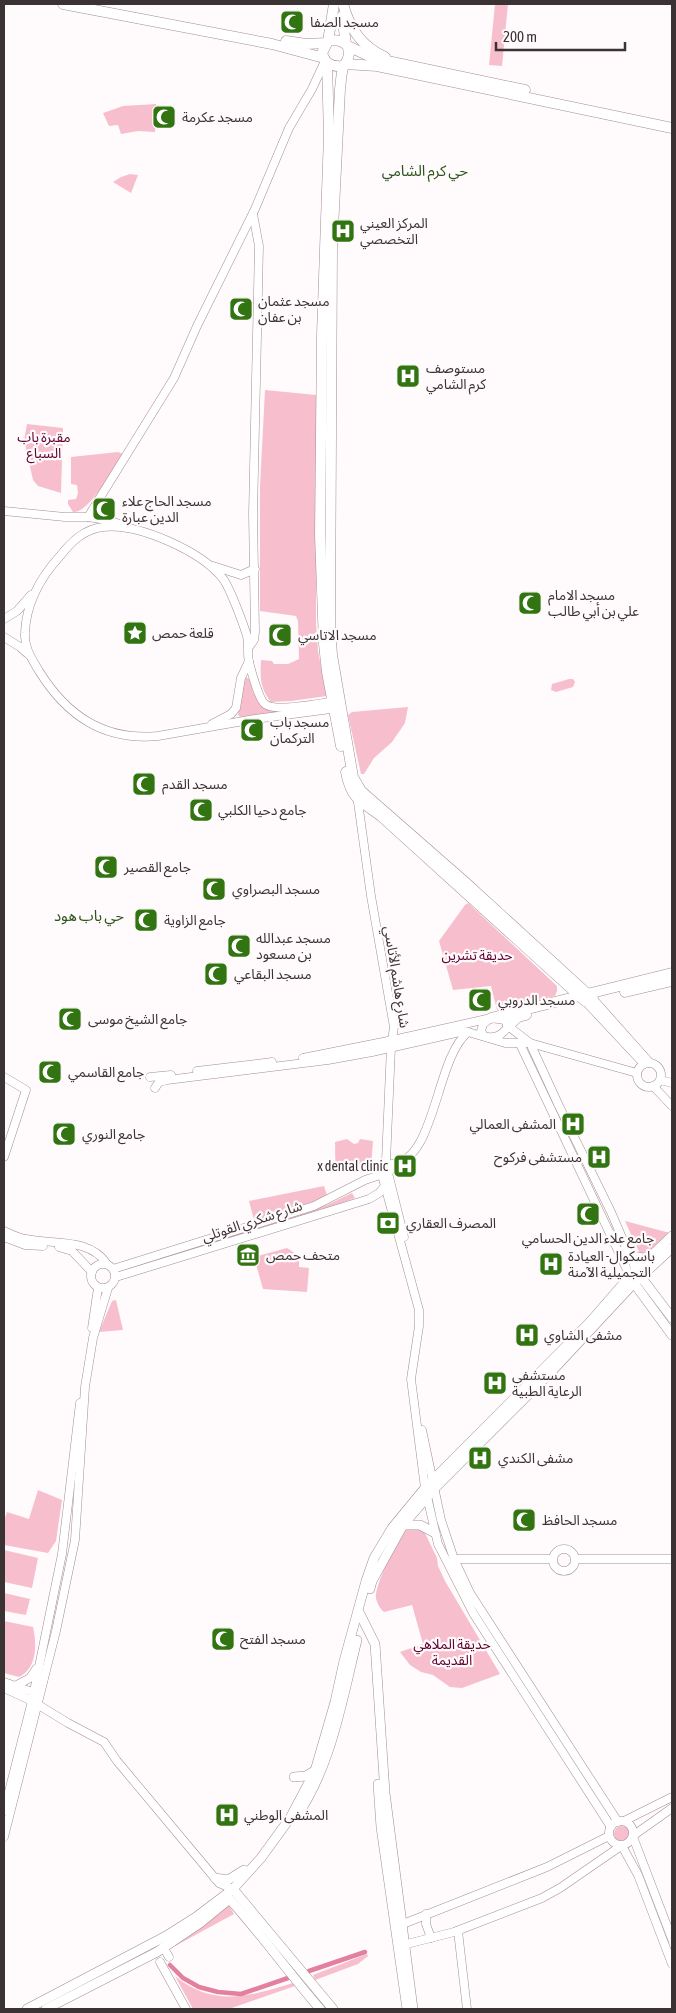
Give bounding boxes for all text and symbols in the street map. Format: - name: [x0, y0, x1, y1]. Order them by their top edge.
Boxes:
- mosque icon: مسجد الصفا: [279, 9, 305, 35]
- place label: مسجد الصفا: [310, 14, 379, 30]
- scale bar: [496, 20, 625, 52]
- text: 200 m: [503, 28, 537, 45]
- mosque icon: مسجد عكرمة: [151, 104, 177, 130]
- place label: مسجد عكرمة: [182, 109, 253, 126]
- district label: حي كرم الشامي: [382, 162, 468, 182]
- place label: المركز العيني التخصصي: [360, 215, 428, 250]
- hospital icon: المركز العيني التخصصي: [330, 218, 356, 244]
- place label: مسجد عثمان بن عفان: [258, 293, 330, 326]
- mosque icon: مسجد عثمان بن عفان: [228, 296, 254, 322]
- place label: مستوصف كرم الشامي: [426, 360, 486, 395]
- hospital icon: مستوصف كرم الشامي: [395, 363, 421, 389]
- park label: مقبرة باب السباع: [17, 429, 71, 464]
- place label: مسجد الحاج علاء الدين عبارة: [122, 493, 212, 526]
- mosque icon: مسجد الحاج علاء الدين عبارة: [91, 496, 117, 522]
- place label: مسجد الامام علي بن أبي طالب: [548, 587, 639, 622]
- mosque icon: مسجد الامام علي بن أبي طالب: [517, 590, 543, 616]
- place icon: قلعة حمص: [122, 620, 148, 646]
- mosque icon: مسجد الاتاسي: [267, 622, 293, 648]
- place label: قلعة حمص: [152, 625, 214, 642]
- place label: مسجد الاتاسي: [298, 627, 377, 646]
- place label: مسجد باب التركمان: [270, 714, 329, 747]
- mosque icon: مسجد باب التركمان: [239, 717, 265, 743]
- mosque icon: مسجد القدم: [131, 771, 157, 797]
- place label: مسجد القدم: [162, 776, 228, 795]
- mosque icon: جامع دحيا الكلبي: [188, 797, 214, 823]
- place label: جامع دحيا الكلبي: [218, 802, 307, 821]
- mosque icon: جامع القصير: [93, 854, 119, 880]
- place label: جامع القصير: [123, 859, 191, 878]
- mosque icon: مسجد البصراوي: [201, 876, 227, 902]
- place label: مسجد البصراوي: [232, 881, 320, 900]
- district label: حي باب هود: [54, 907, 124, 927]
- mosque icon: جامع الزاوية: [133, 907, 159, 933]
- place label: جامع الزاوية: [164, 912, 226, 931]
- street label: شارع هاشم الأتاسي: [378, 925, 413, 1030]
- place label: مسجد عبدالله بن مسعود: [256, 930, 331, 963]
- mosque icon: مسجد عبدالله بن مسعود: [226, 933, 252, 959]
- park label: حديقة تشرين: [441, 947, 513, 964]
- mosque icon: مسجد البقاعي: [203, 961, 229, 987]
- place label: مسجد البقاعي: [234, 966, 312, 985]
- mosque icon: مسجد الدروبي: [467, 987, 493, 1013]
- place label: مسجد الدروبي: [498, 992, 575, 1011]
- mosque icon: جامع الشيخ موسى: [57, 1006, 83, 1032]
- place label: جامع الشيخ موسى: [88, 1011, 187, 1030]
- mosque icon: جامع القاسمي: [37, 1059, 63, 1085]
- place label: جامع القاسمي: [68, 1064, 144, 1083]
- hospital icon: المشفى العمالي: [560, 1111, 586, 1137]
- place label: المشفى العمالي: [470, 1116, 556, 1135]
- mosque icon: جامع النوري: [51, 1121, 77, 1147]
- place label: جامع النوري: [82, 1126, 145, 1145]
- hospital icon: مستشفى فركوح: [586, 1144, 612, 1170]
- place label: مستشفى فركوح: [494, 1149, 582, 1168]
- hospital icon: x dental clinic: [392, 1153, 418, 1179]
- place label: x dental clinic: [317, 1158, 389, 1174]
- street label: شارع شكري القوتلي: [200, 1197, 305, 1248]
- mosque icon: جامع علاء الدين الحسامي: [575, 1201, 601, 1227]
- bank icon: المصرف العقاري: [375, 1210, 401, 1236]
- place label: المصرف العقاري: [406, 1215, 496, 1234]
- place label: جامع علاء الدين الحسامي: [522, 1230, 654, 1249]
- museum icon: متحف حمص: [235, 1242, 261, 1268]
- place label: متحف حمص: [266, 1247, 340, 1264]
- place label: باسكوال- العيادة التجميلية الآمنة: [568, 1248, 655, 1280]
- hospital icon: باسكوال- العيادة التجميلية الآمنة: [538, 1251, 564, 1277]
- hospital icon: مشفى الشاوي: [514, 1322, 540, 1348]
- place label: مشفى الشاوي: [544, 1327, 622, 1346]
- place label: مستشفى الرعاية الطبية: [512, 1367, 582, 1400]
- hospital icon: مستشفى الرعاية الطبية: [482, 1370, 508, 1396]
- hospital icon: مشفى الكندي: [467, 1445, 493, 1471]
- place label: مشفى الكندي: [498, 1450, 573, 1469]
- mosque icon: مسجد الحافظ: [511, 1507, 537, 1533]
- place label: مسجد الحافظ: [542, 1512, 617, 1528]
- mosque icon: مسجد الفتح: [210, 1626, 236, 1652]
- place label: مسجد الفتح: [240, 1631, 306, 1650]
- park label: حديقة الملاهي القديمة: [413, 1636, 491, 1668]
- hospital icon: المشفى الوطني: [214, 1802, 240, 1828]
- place label: المشفى الوطني: [244, 1807, 328, 1826]

